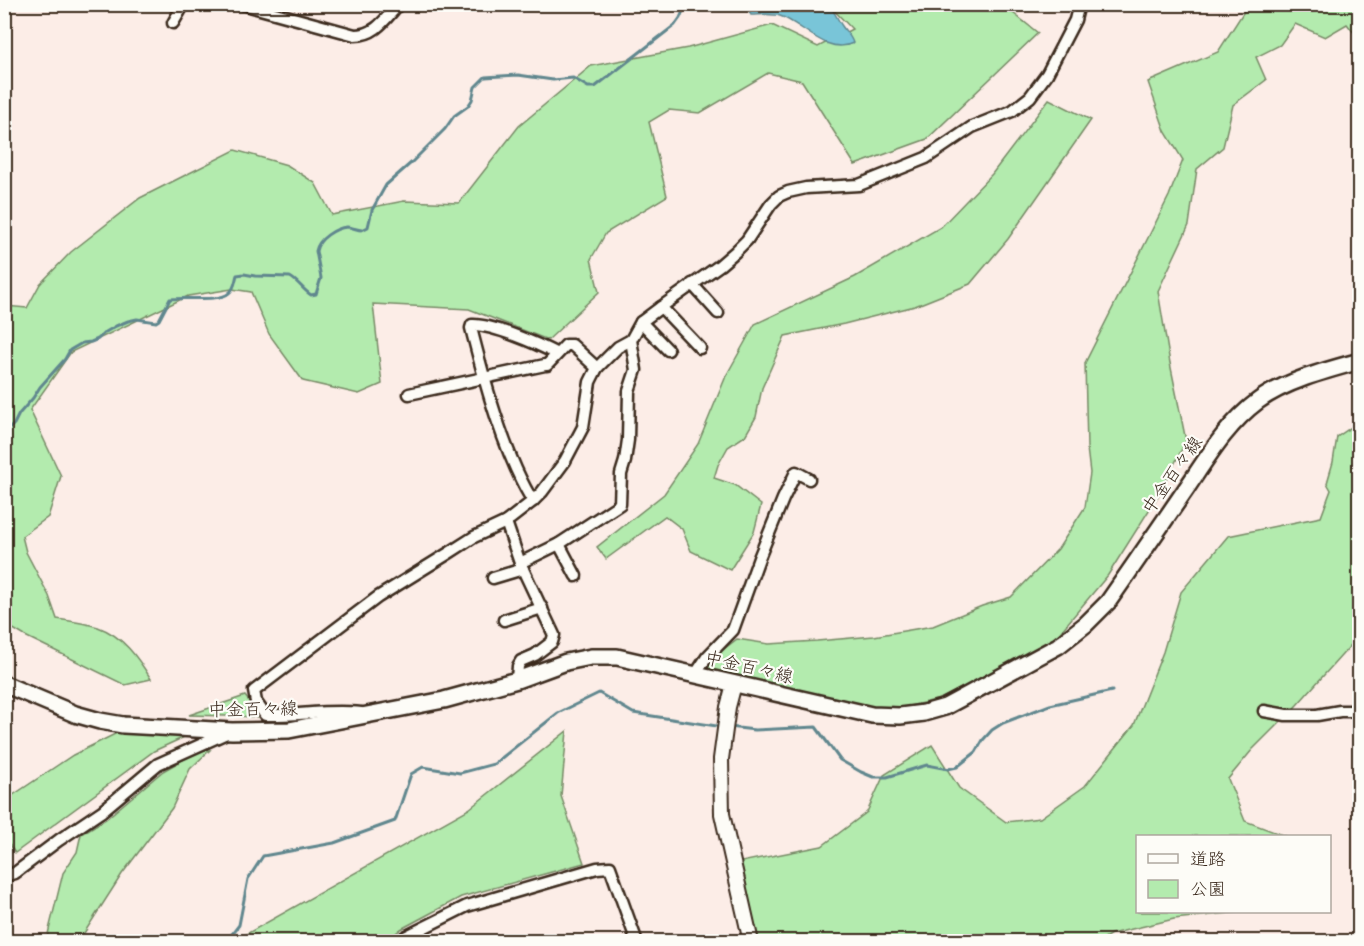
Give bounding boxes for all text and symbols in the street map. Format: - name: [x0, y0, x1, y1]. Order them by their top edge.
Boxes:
- street label: 中金百々線: [1136, 431, 1208, 519]
- street label: 中金百々線: [702, 645, 796, 689]
- street label: 中金百々線: [208, 696, 298, 722]
- legend: [1136, 835, 1331, 913]
- text: 道路: [1190, 847, 1226, 871]
- text: 公園: [1190, 877, 1226, 901]

